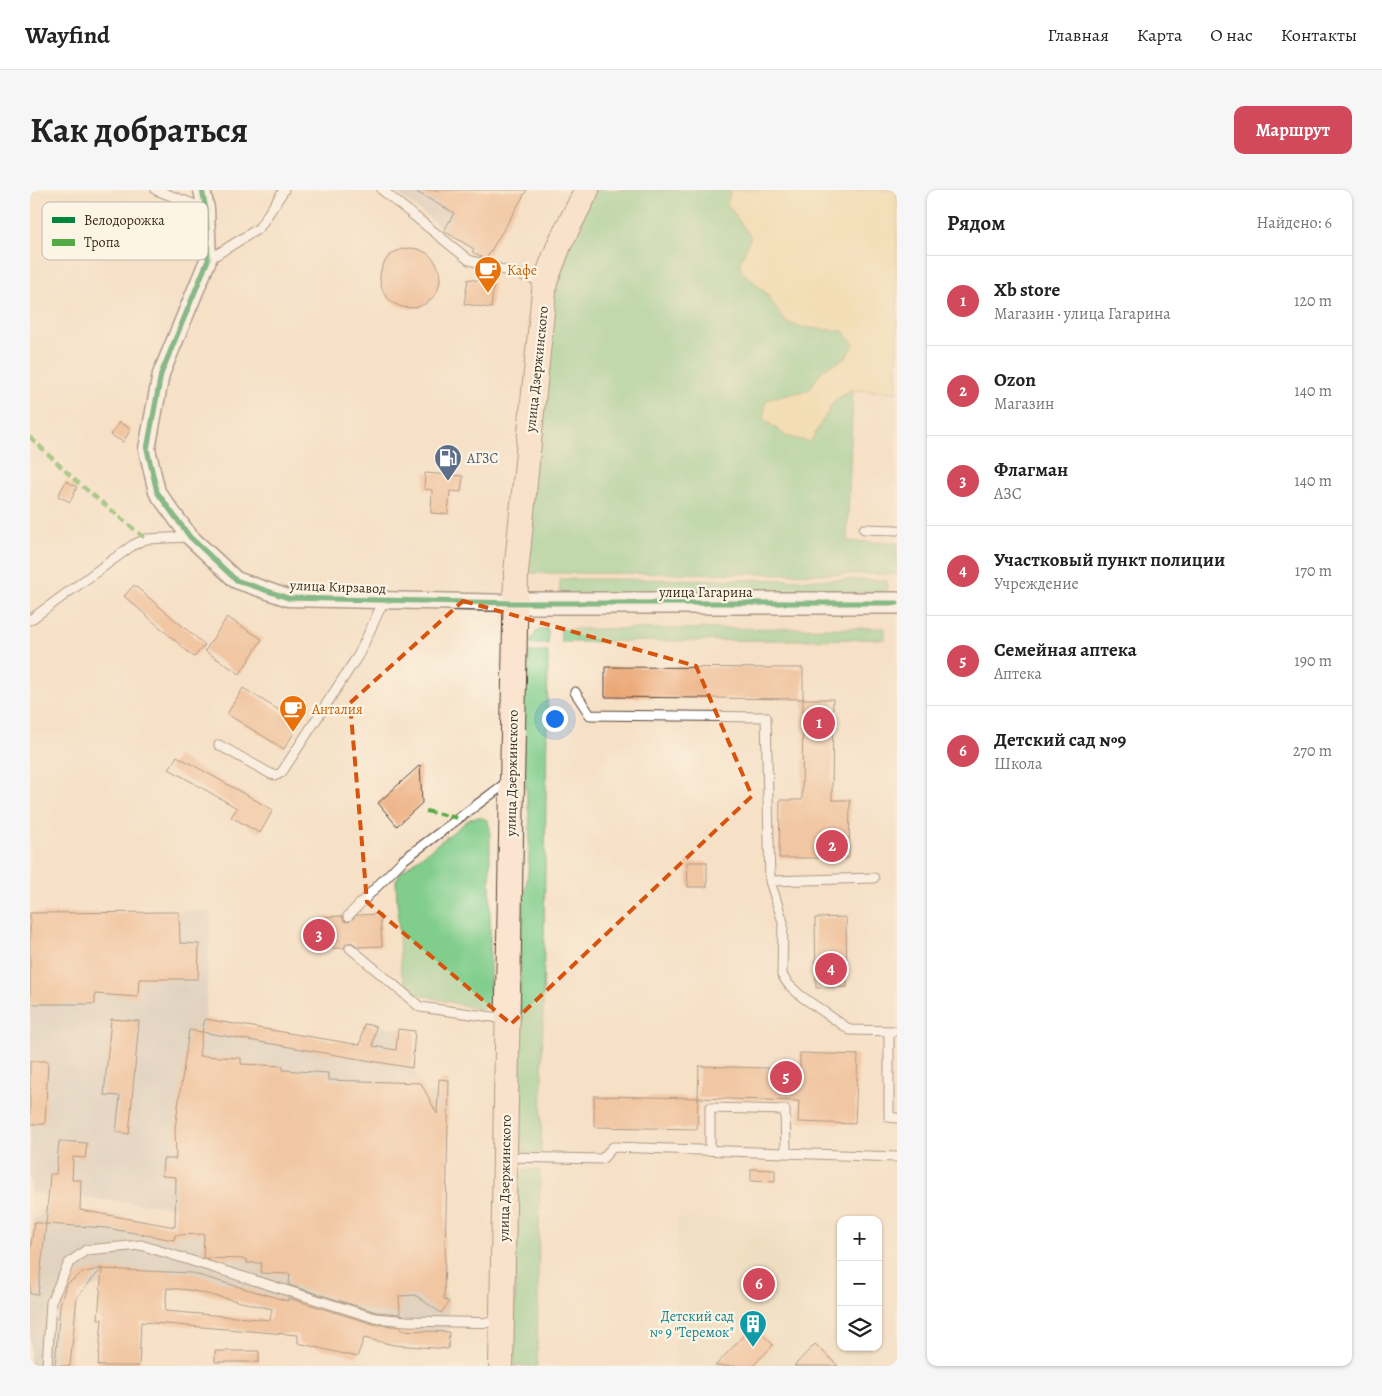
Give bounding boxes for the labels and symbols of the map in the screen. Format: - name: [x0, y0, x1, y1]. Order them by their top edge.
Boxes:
- legend: [42, 202, 208, 260]
- text: Велодорожка: [84, 211, 165, 230]
- text: Тропа: [84, 233, 121, 252]
- cafe icon: Кафе: [473, 255, 503, 294]
- place label: Кафе: [507, 261, 537, 280]
- street label: улица Дзержинского: [521, 305, 553, 434]
- fuel station icon: АГЗС: [433, 443, 463, 482]
- place label: АГЗС: [466, 449, 498, 468]
- street label: улица Кирзавод: [289, 576, 386, 598]
- street label: улица Гагарина: [658, 583, 753, 602]
- cafe icon: Анталия: [278, 694, 308, 733]
- place label: Анталия: [311, 700, 363, 719]
- pin: 1: [803, 704, 835, 742]
- your location: [542, 706, 568, 732]
- street label: улица Дзержинского: [501, 709, 523, 838]
- pin: 2: [816, 827, 848, 865]
- pin: 3: [303, 916, 335, 954]
- pin: 4: [815, 950, 847, 988]
- pin: 5: [770, 1058, 802, 1096]
- street label: улица Дзержинского: [494, 1114, 516, 1243]
- pin: 6: [743, 1265, 775, 1303]
- place label: Детский сад № 9 "Теремок": [649, 1307, 734, 1342]
- building icon: Детский сад № 9 "Теремок": [738, 1309, 768, 1348]

